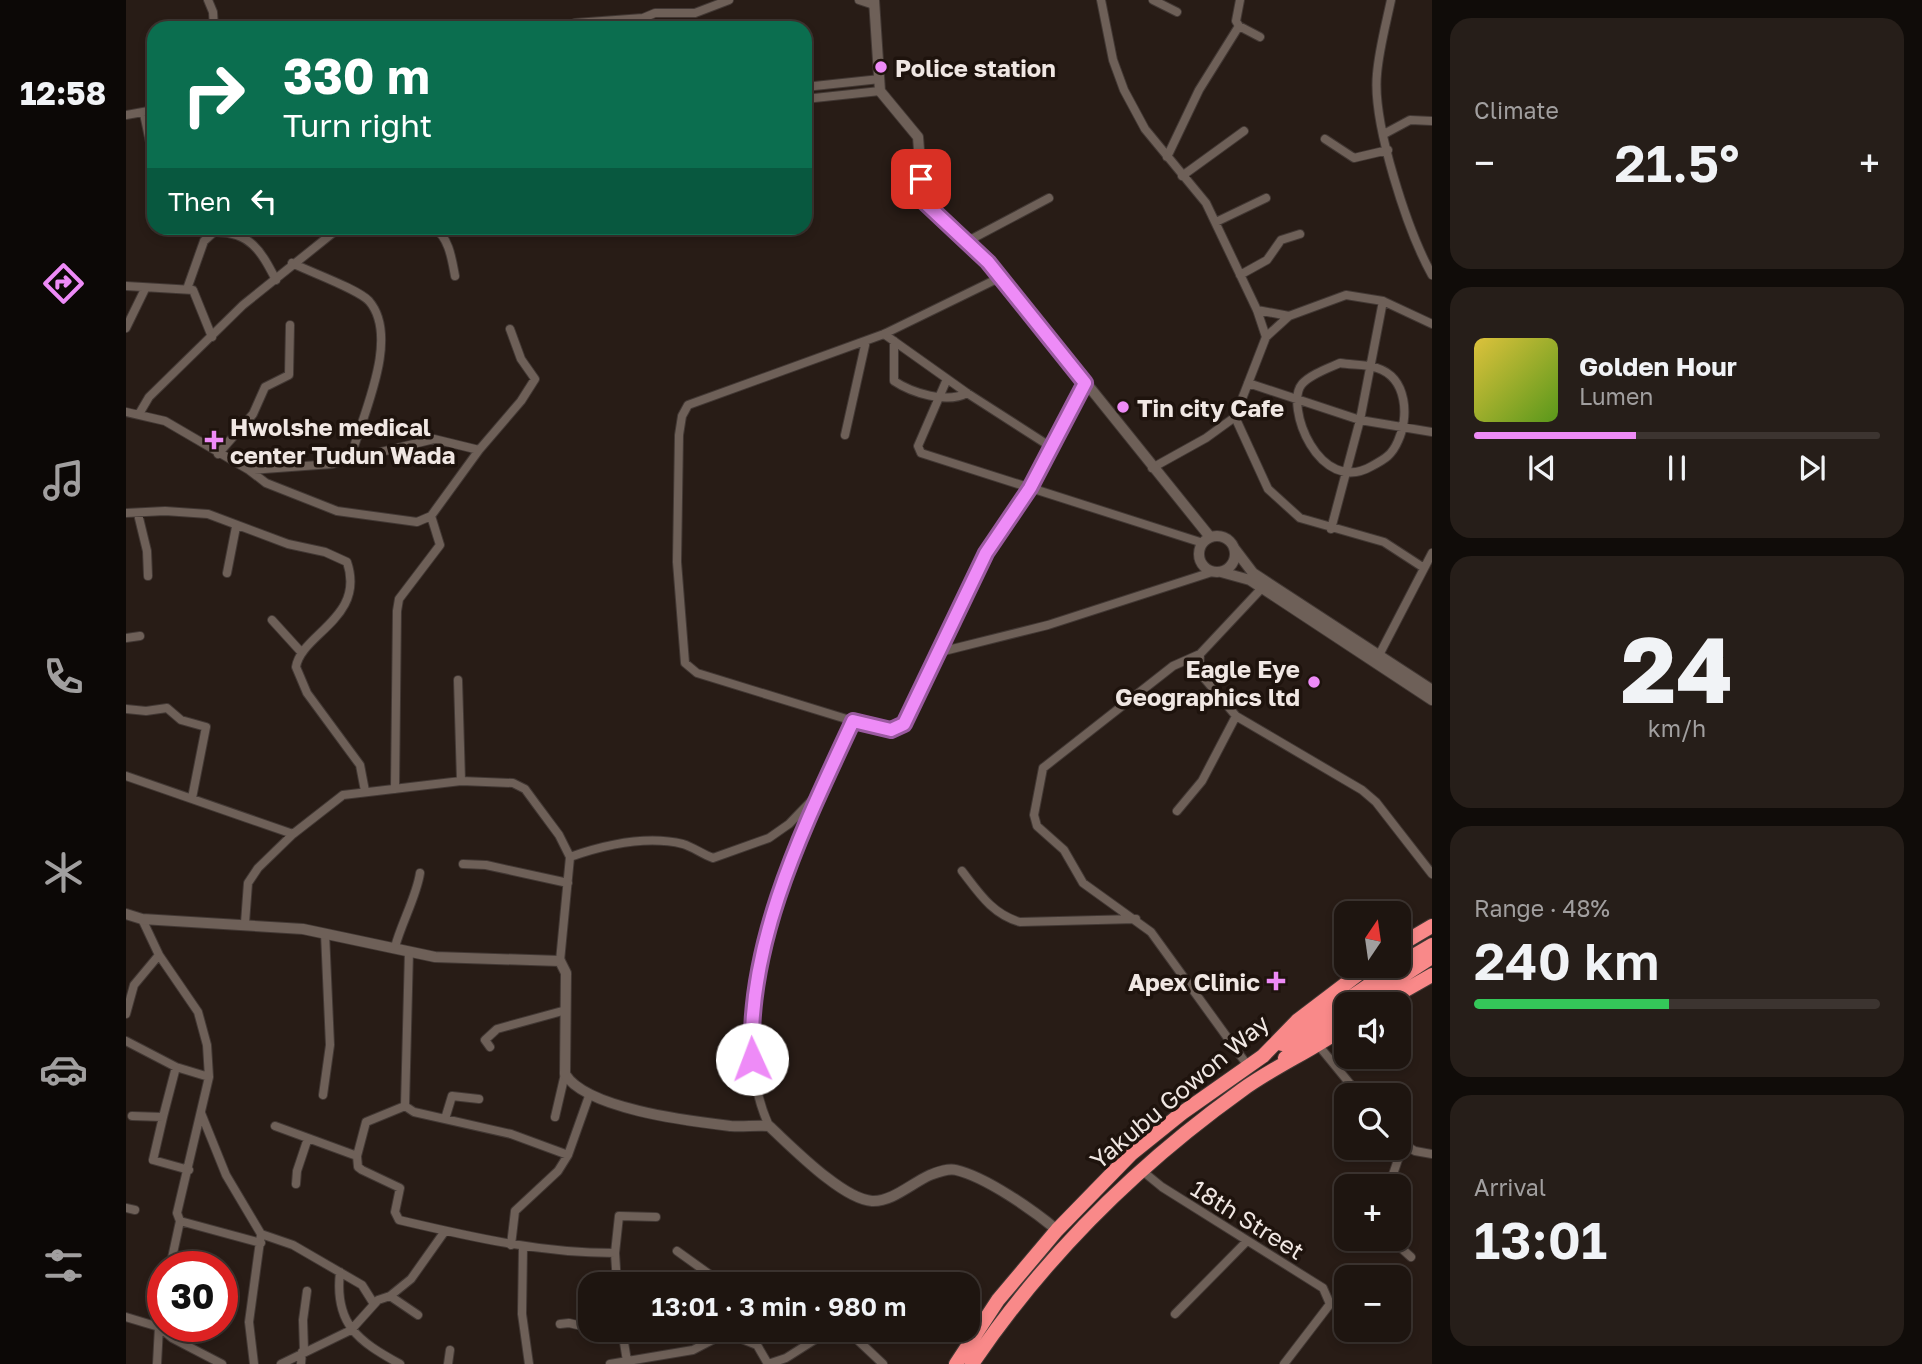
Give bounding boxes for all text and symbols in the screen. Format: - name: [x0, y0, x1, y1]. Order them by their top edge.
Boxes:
- text: 330 m: [283, 46, 430, 105]
- icon: right: [168, 49, 259, 140]
- place label: Police station: [895, 53, 1056, 82]
- marker: Police station: [873, 59, 889, 75]
- text: 12:58: [20, 74, 106, 112]
- text: Climate: [1474, 96, 1559, 124]
- text: Turn right: [283, 106, 432, 144]
- text: 21.5°: [1615, 131, 1739, 193]
- text: −: [1474, 140, 1495, 185]
- text: +: [1859, 140, 1880, 185]
- pin: [891, 149, 951, 209]
- icon: arrive: [902, 160, 940, 198]
- icon: left: [245, 182, 283, 220]
- text: Then: [168, 186, 231, 217]
- icon: directions: [39, 259, 88, 308]
- text: Golden Hour: [1579, 351, 1737, 382]
- text: Lumen: [1579, 382, 1653, 410]
- place label: Tin city Cafe: [1137, 393, 1284, 422]
- marker: Tin city Cafe: [1115, 399, 1131, 415]
- place label: Hwolshe medical center Tudun Wada: [230, 412, 456, 469]
- marker: Hwolshe medical center Tudun Wada: [204, 430, 224, 450]
- icon: previous: [1523, 449, 1561, 487]
- icon: pause: [1658, 449, 1696, 487]
- icon: next: [1793, 449, 1831, 487]
- icon: music: [39, 456, 88, 505]
- text: 24: [1621, 614, 1733, 723]
- icon: phone: [39, 652, 88, 701]
- place label: Eagle Eye Geographics ltd: [1115, 654, 1300, 711]
- marker: Eagle Eye Geographics ltd: [1306, 674, 1322, 690]
- text: km/h: [1648, 714, 1706, 742]
- icon: climate: [39, 848, 88, 897]
- text: Range · 48%: [1474, 894, 1610, 922]
- north arrow: [1334, 901, 1410, 978]
- map controls: [1334, 901, 1411, 1342]
- text: 240 km: [1474, 929, 1659, 991]
- place label: Apex Clinic: [1128, 967, 1260, 996]
- marker: Apex Clinic: [1266, 971, 1286, 991]
- button: sound: [1334, 992, 1411, 1069]
- street label: Yakubu Gowon Way: [1084, 1008, 1274, 1174]
- position arrow: [715, 1022, 789, 1096]
- icon: car: [39, 1045, 88, 1094]
- button: search: [1334, 1083, 1411, 1160]
- street label: 18th Street: [1186, 1173, 1310, 1265]
- text: Arrival: [1474, 1173, 1546, 1201]
- button: +: [1334, 1174, 1411, 1251]
- text: 13:01: [1474, 1208, 1607, 1270]
- icon: filters: [39, 1241, 88, 1290]
- speed limit sign: 30: [147, 1251, 238, 1342]
- button: −: [1334, 1265, 1411, 1342]
- text: 13:01 · 3 min · 980 m: [652, 1291, 906, 1322]

